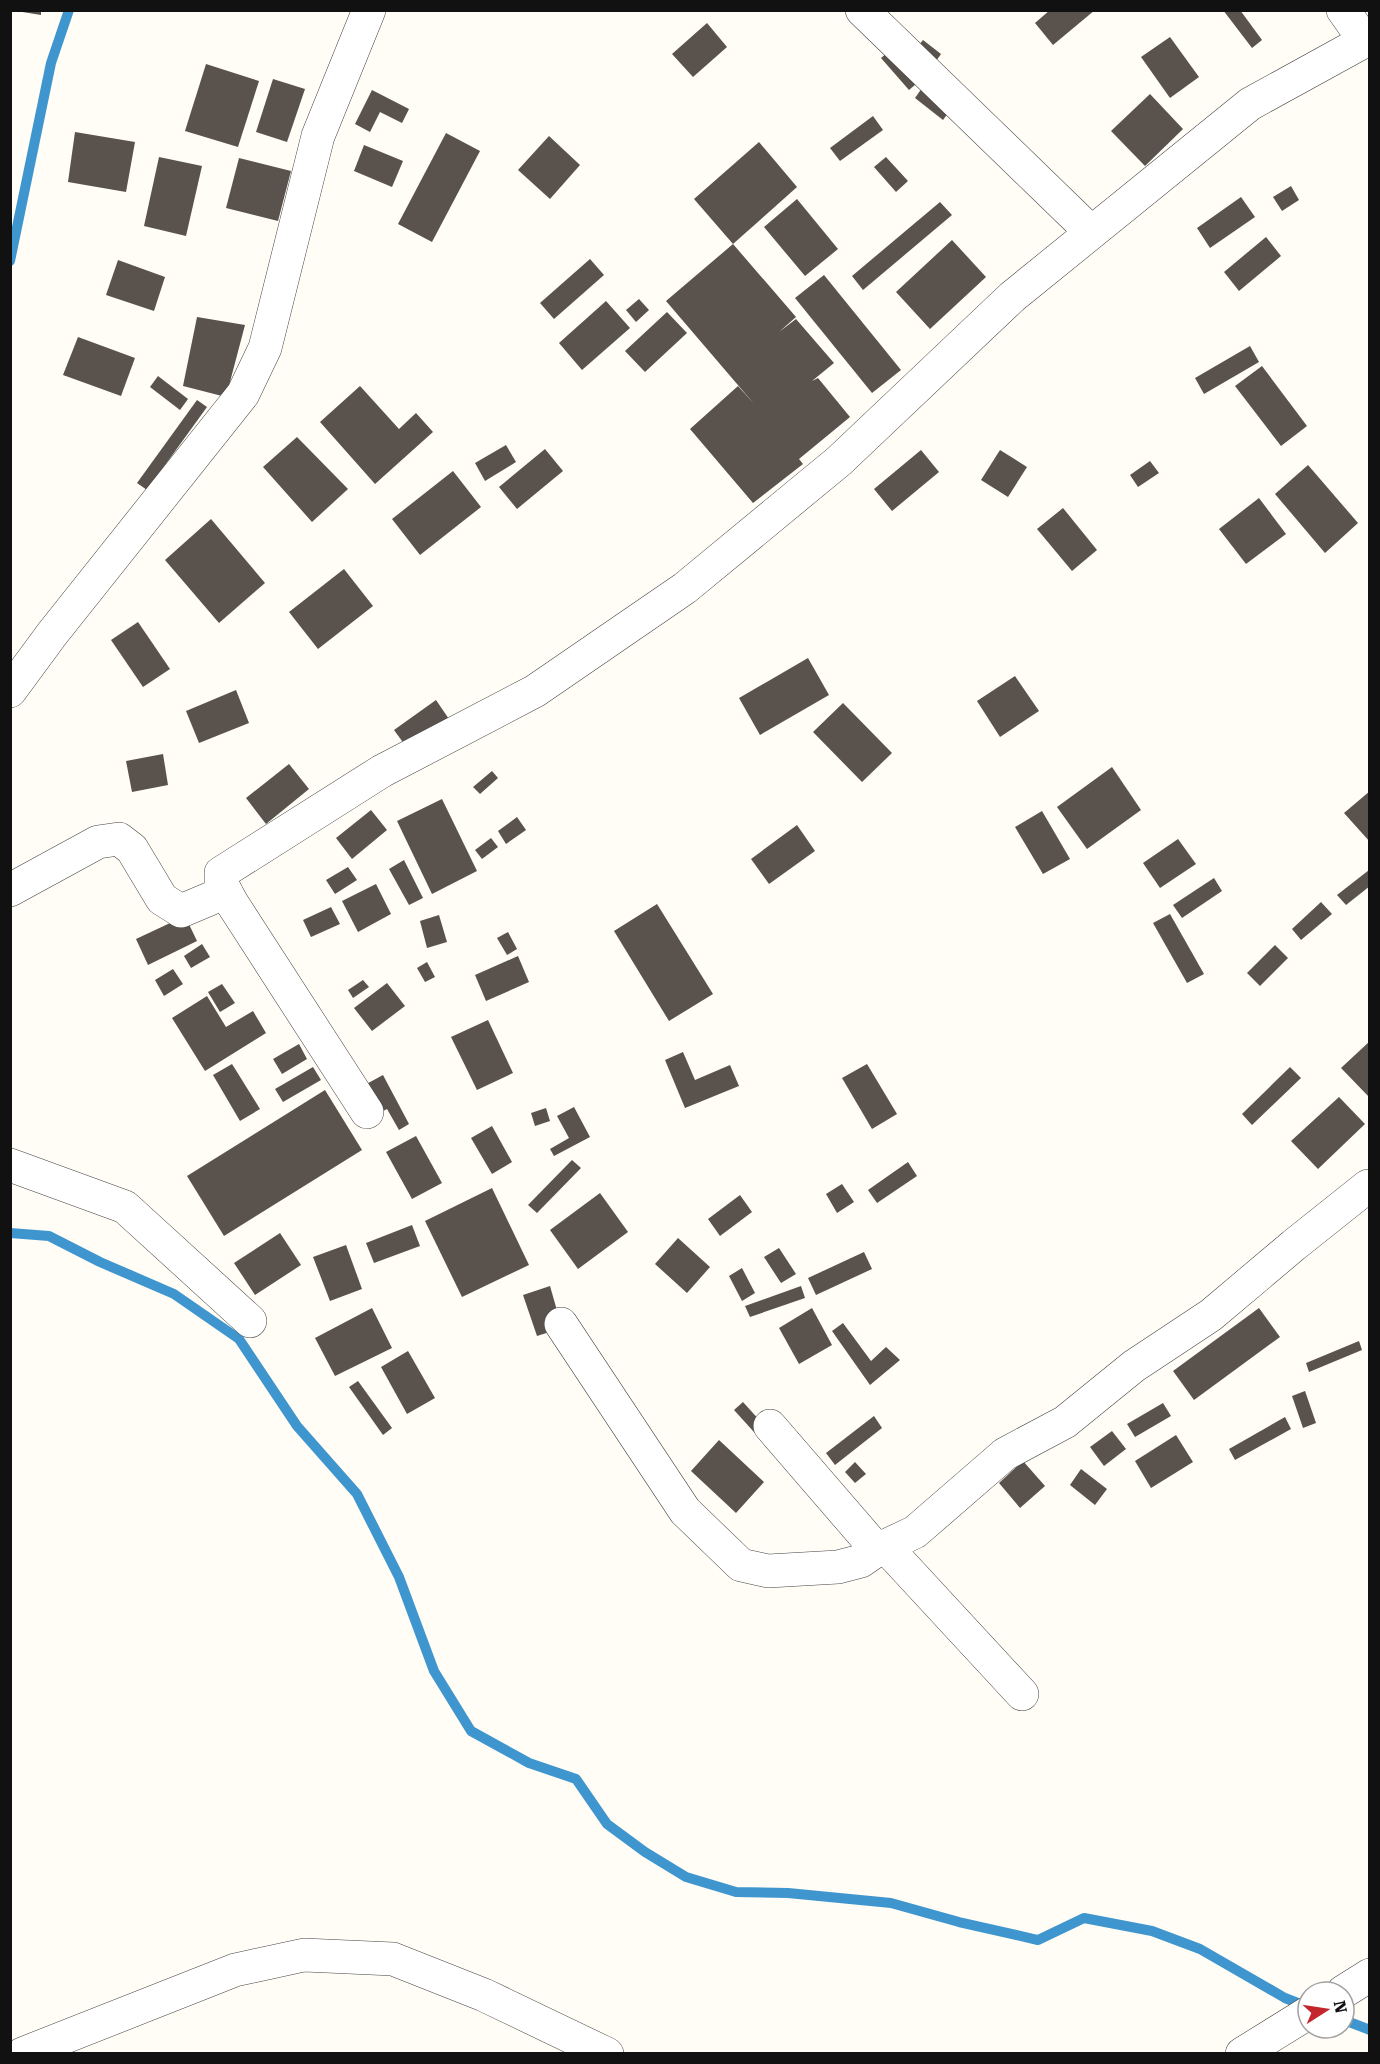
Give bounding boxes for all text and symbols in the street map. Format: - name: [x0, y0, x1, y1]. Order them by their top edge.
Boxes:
- north arrow: [1296, 1980, 1356, 2040]
- text: N: [1330, 1999, 1351, 2015]

